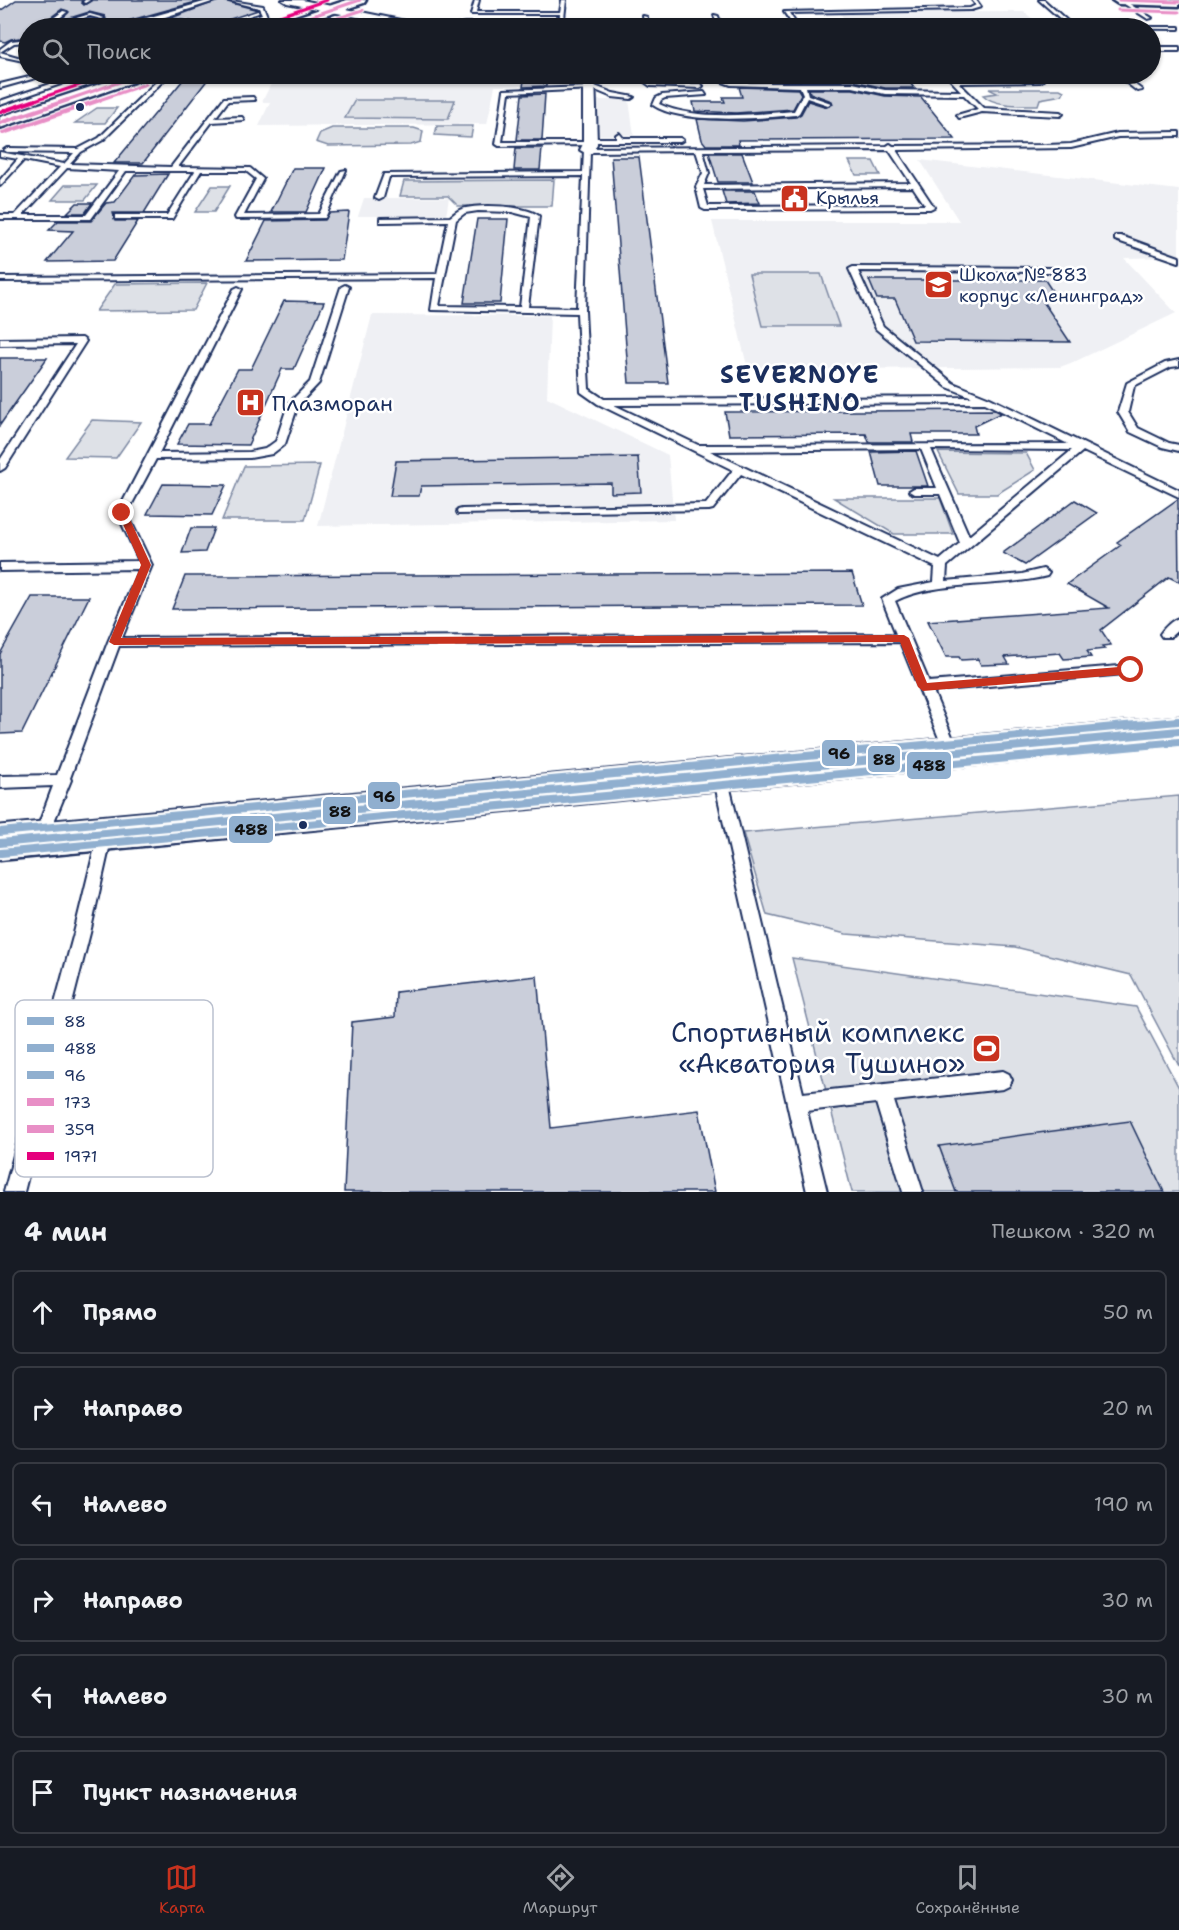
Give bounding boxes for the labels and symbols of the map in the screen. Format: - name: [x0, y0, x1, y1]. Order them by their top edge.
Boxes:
- unlabelled marker: [74, 101, 86, 113]
- public building icon: Крылья: [779, 182, 811, 214]
- place label: Крылья: [816, 186, 879, 210]
- place label: Школа № 883 корпус «Ленинград»: [959, 263, 1143, 308]
- school or university icon: Школа № 883 корпус «Ленинград»: [922, 269, 954, 301]
- district label: SEVERNOYE TUSHINO: [720, 359, 880, 419]
- hospital icon: Плазморан: [235, 387, 267, 419]
- place label: Плазморан: [272, 389, 393, 418]
- route end: [108, 499, 134, 525]
- route start: [1117, 656, 1143, 682]
- line badge: 96: [821, 739, 856, 767]
- text: 96: [828, 743, 850, 764]
- line badge: 88: [867, 745, 901, 773]
- text: 88: [873, 749, 895, 770]
- line badge: 488: [906, 751, 952, 780]
- text: 488: [912, 755, 946, 776]
- line badge: 96: [367, 781, 401, 810]
- text: 96: [373, 786, 395, 807]
- line badge: 88: [322, 796, 357, 825]
- text: 88: [329, 801, 351, 822]
- line badge: 488: [228, 815, 274, 844]
- text: 488: [234, 819, 268, 840]
- unlabelled marker: [297, 819, 309, 831]
- legend: [15, 1000, 213, 1177]
- text: 88: [64, 1011, 86, 1032]
- place label: Спортивный комплекс «Акватория Тушино»: [671, 1014, 965, 1082]
- sports icon: Спортивный комплекс «Акватория Тушино»: [970, 1032, 1002, 1064]
- text: 488: [64, 1038, 97, 1059]
- text: 96: [64, 1065, 86, 1086]
- text: 173: [64, 1092, 91, 1113]
- text: 359: [64, 1119, 95, 1140]
- text: 1971: [64, 1146, 97, 1167]

